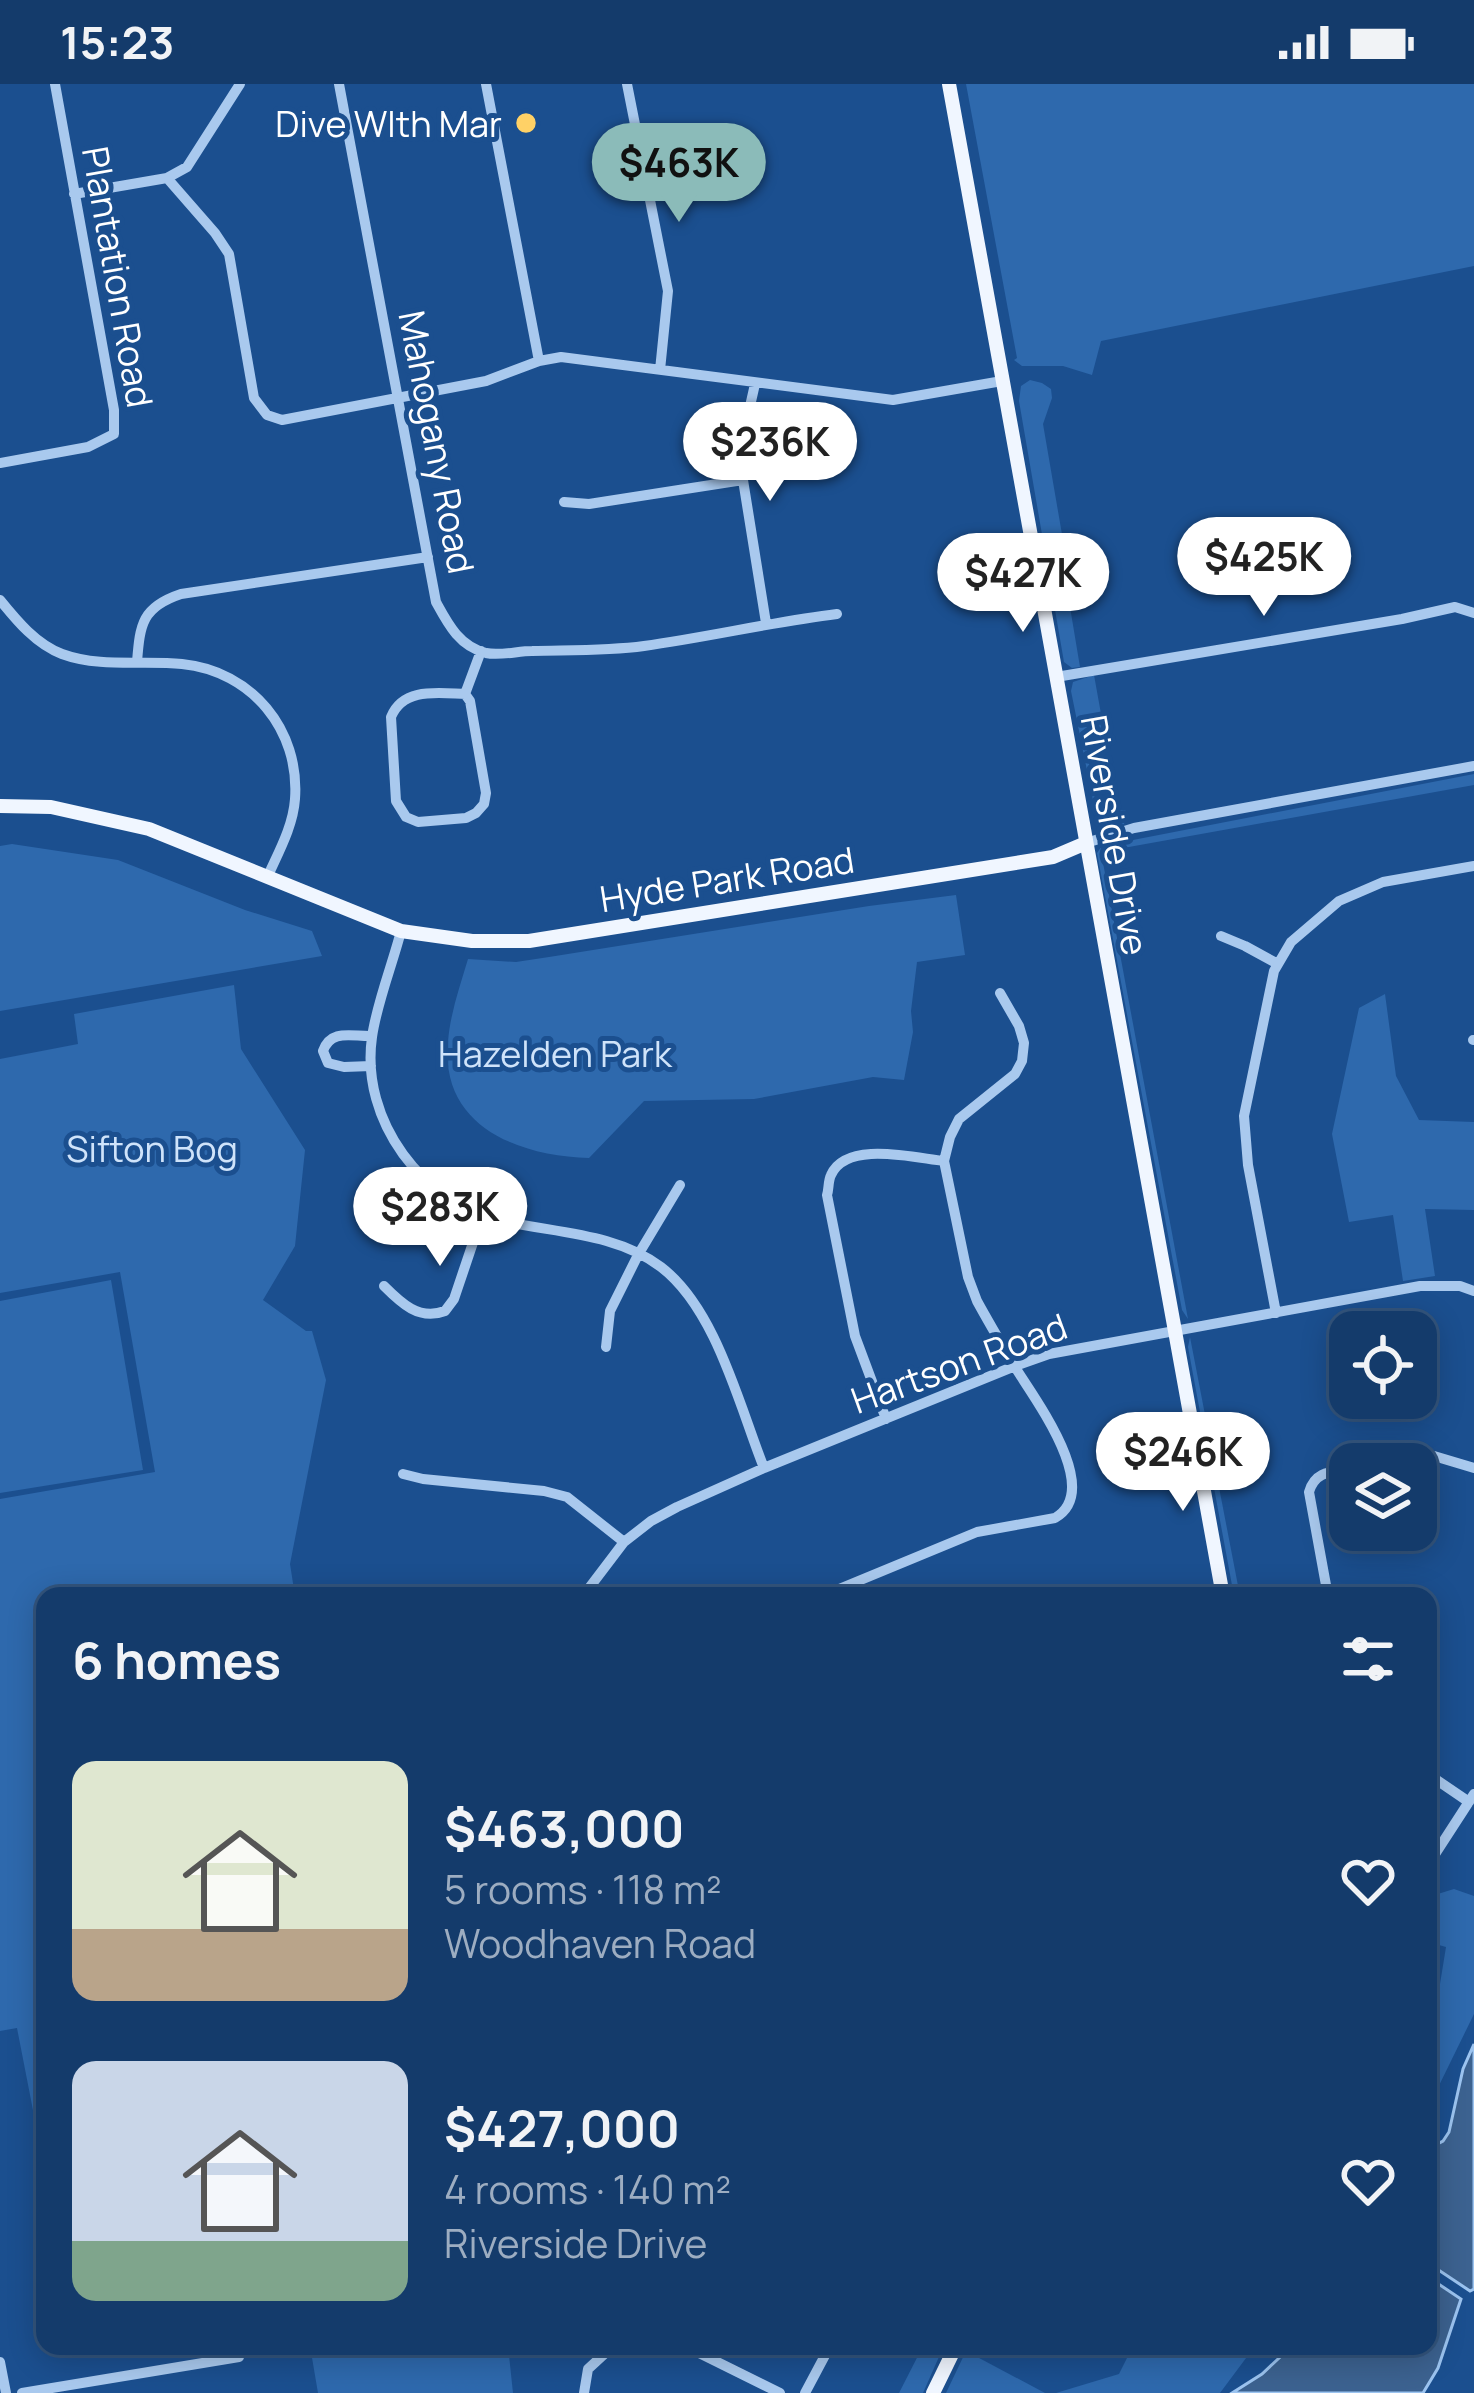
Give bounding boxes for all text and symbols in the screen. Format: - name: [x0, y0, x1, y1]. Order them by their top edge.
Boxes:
- text: 15:23: [60, 11, 174, 73]
- place label: Dive WIth Mar: [275, 99, 502, 148]
- marker: Dive WIth Mar: [513, 110, 539, 136]
- pin: $463K: [595, 123, 763, 225]
- text: $463K: [619, 135, 739, 189]
- street label: Plantation Road: [71, 143, 165, 411]
- street label: Mahogany Road: [388, 307, 486, 577]
- pin: $236K: [686, 402, 854, 504]
- text: $236K: [710, 414, 830, 468]
- pin: $425K: [1180, 517, 1348, 619]
- text: $425K: [1204, 529, 1324, 583]
- pin: $427K: [939, 533, 1107, 635]
- text: $427K: [964, 545, 1082, 599]
- street label: Riverside Drive: [1070, 711, 1160, 959]
- street label: Hyde Park Road: [596, 835, 858, 923]
- park label: Hazelden Park: [438, 1029, 673, 1078]
- park label: Sifton Bog: [66, 1124, 238, 1173]
- pin: $283K: [356, 1167, 524, 1269]
- text: $283K: [380, 1179, 500, 1233]
- street label: Hartson Road: [844, 1301, 1074, 1425]
- map controls: [1329, 1311, 1437, 1551]
- button: locate: [1329, 1311, 1437, 1419]
- pin: $246K: [1099, 1412, 1267, 1514]
- text: $246K: [1123, 1424, 1243, 1478]
- button: layers: [1329, 1443, 1437, 1551]
- text: 6 homes: [72, 1625, 281, 1694]
- icon: filters: [1335, 1626, 1401, 1692]
- text: $463,000: [444, 1793, 685, 1862]
- icon: home: [168, 1809, 312, 1953]
- icon: heart: [1335, 1848, 1401, 1914]
- text: 5 rooms · 118 m²: [444, 1862, 722, 1916]
- text: Woodhaven Road: [444, 1916, 756, 1970]
- text: $427,000: [444, 2093, 680, 2162]
- icon: home: [168, 2109, 312, 2253]
- icon: heart: [1335, 2148, 1401, 2214]
- text: 4 rooms · 140 m²: [444, 2162, 731, 2216]
- text: Riverside Drive: [444, 2216, 707, 2270]

